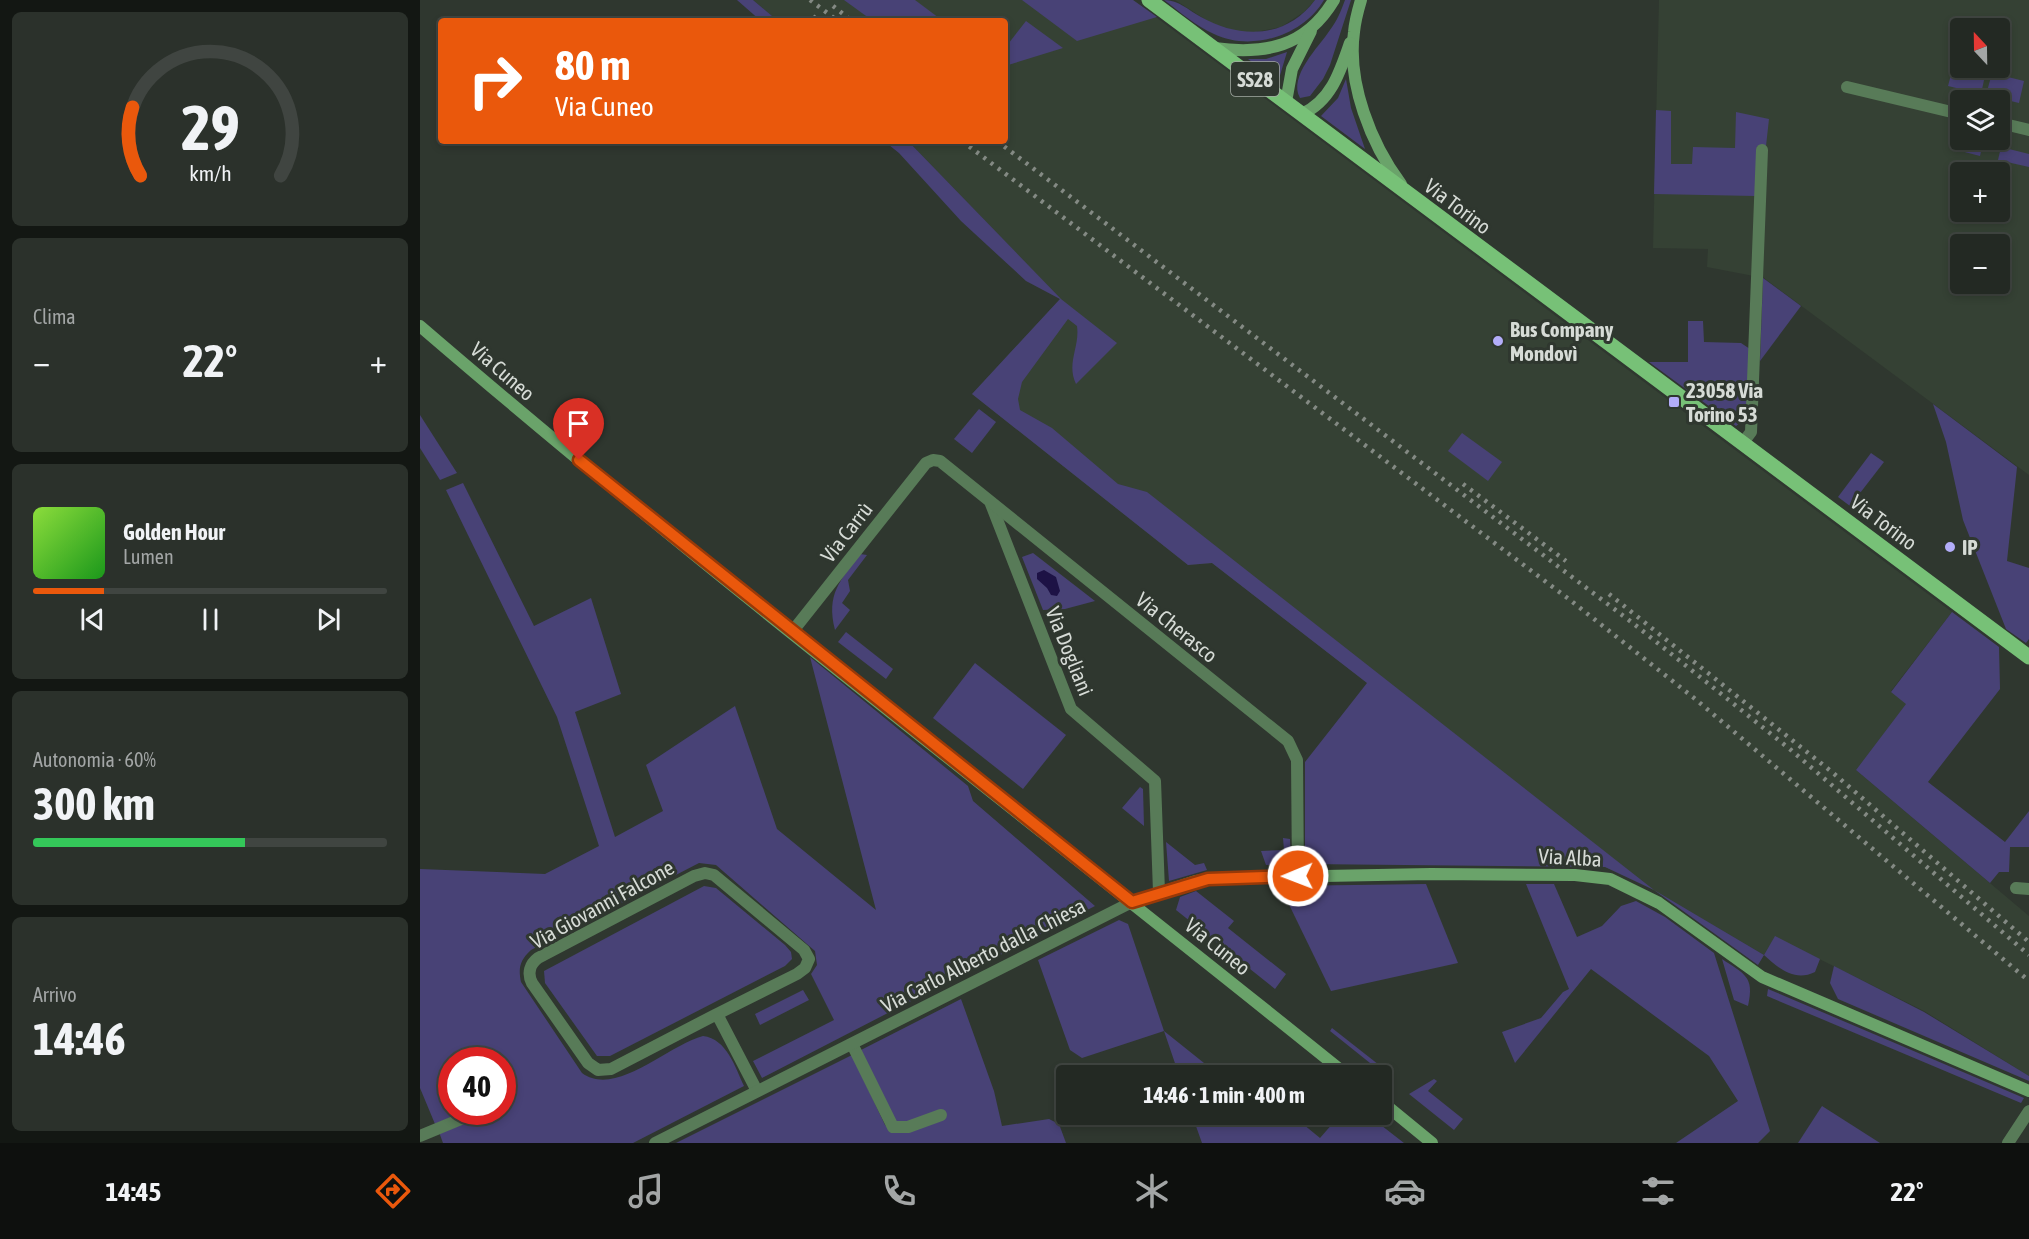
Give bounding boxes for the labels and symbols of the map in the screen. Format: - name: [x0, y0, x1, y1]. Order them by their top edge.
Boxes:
- north arrow: [1950, 18, 2010, 78]
- road number: SS28: [1231, 62, 1279, 96]
- street label: Via Torino: [1420, 173, 1496, 239]
- place label: Bus Company Mondovì: [1510, 317, 1614, 365]
- marker: Bus Company Mondovì: [1491, 334, 1505, 348]
- street label: Via Cuneo: [466, 337, 540, 405]
- place label: 23058 Via Torino 53: [1686, 378, 1763, 426]
- marker: 23058 Via Torino 53: [1667, 395, 1681, 409]
- pin: [553, 398, 604, 460]
- street label: Via Torino: [1846, 489, 1922, 555]
- street label: Via Carrù: [815, 497, 877, 567]
- place label: IP: [1962, 535, 1978, 559]
- marker: IP: [1943, 540, 1957, 554]
- street label: Via Cherasco: [1132, 587, 1222, 667]
- street label: Via Dogliani: [1041, 603, 1099, 699]
- street label: Via Alba: [1538, 843, 1602, 871]
- position arrow: [1266, 844, 1330, 908]
- street label: Via Giovanni Falcone: [526, 855, 678, 953]
- street label: Via Carlo Alberto dalla Chiesa: [877, 893, 1089, 1017]
- street label: Via Cuneo: [1181, 912, 1255, 980]
- speed limit sign: 40: [438, 1047, 516, 1125]

